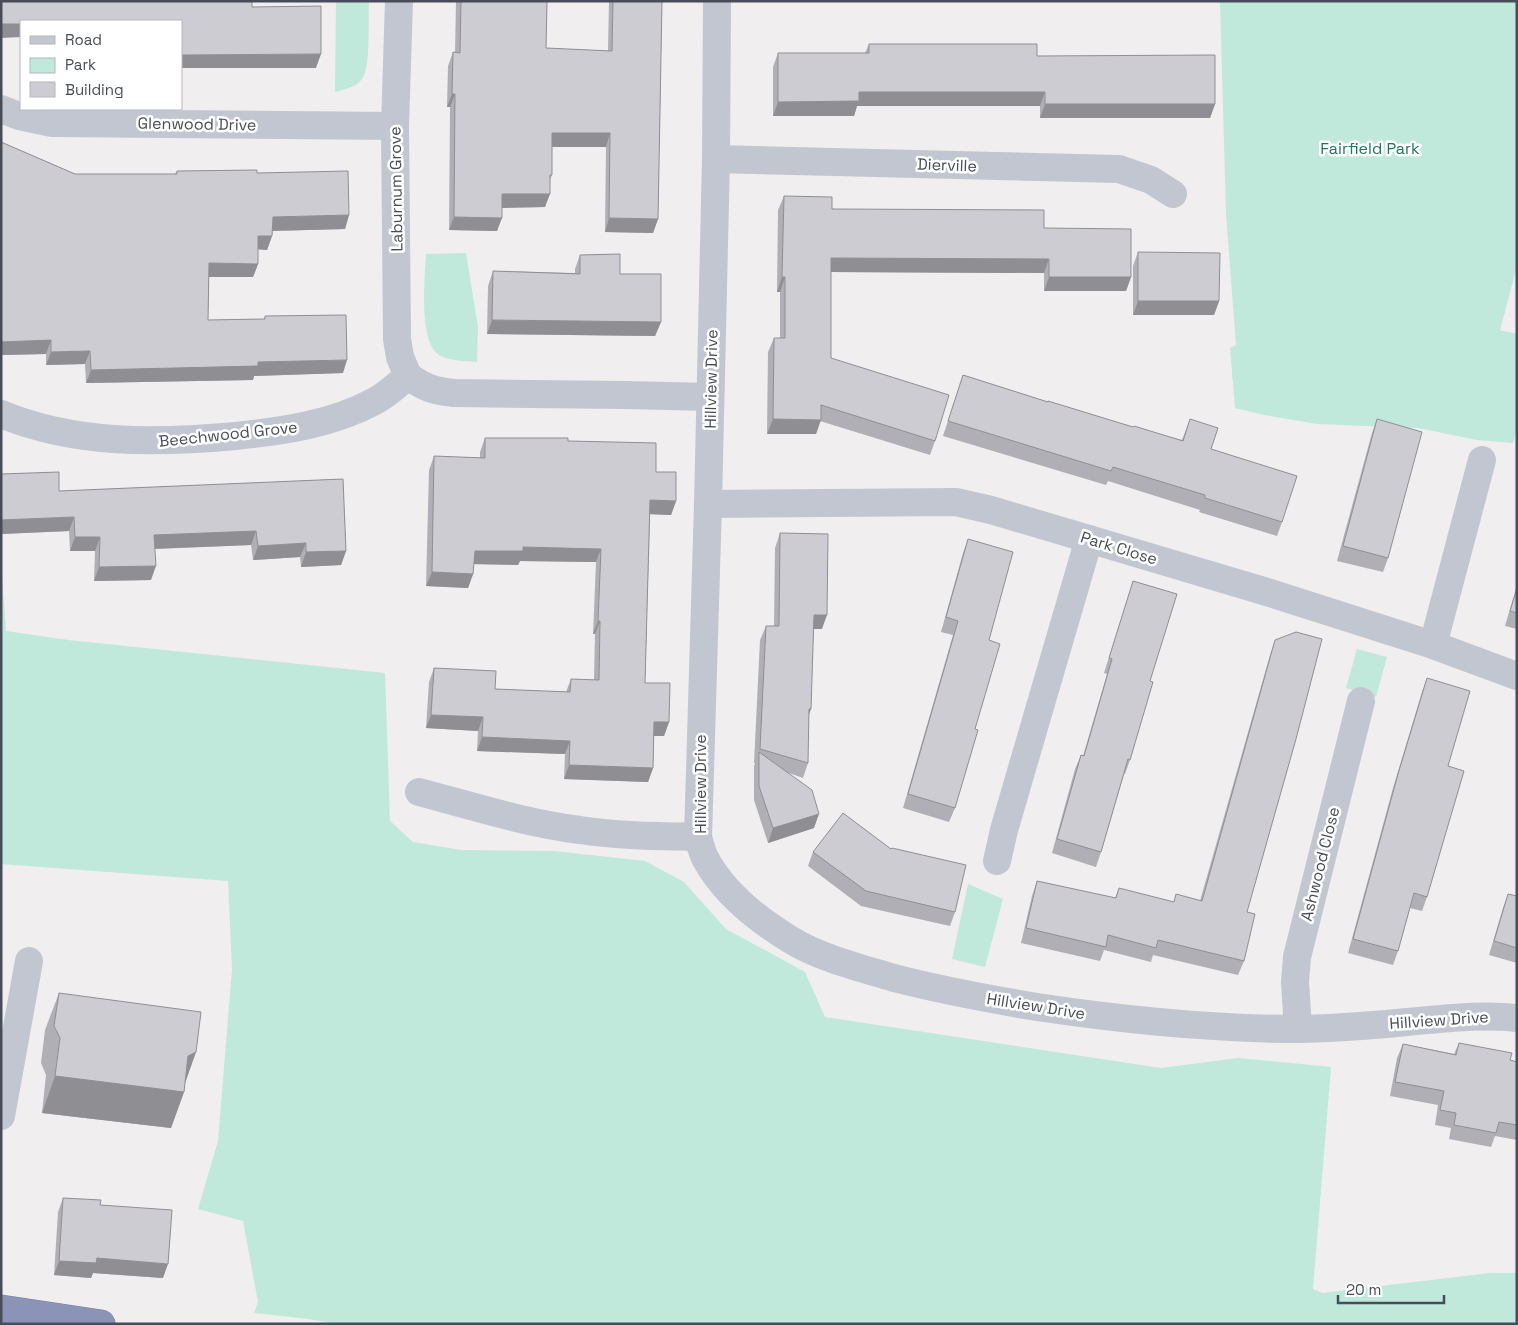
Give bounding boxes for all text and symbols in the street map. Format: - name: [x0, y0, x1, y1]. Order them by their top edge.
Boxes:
- legend: [20, 20, 182, 110]
- text: Road: [65, 30, 102, 49]
- text: Park: [65, 55, 96, 74]
- text: Building: [65, 80, 124, 99]
- street label: Glenwood Drive: [137, 112, 257, 136]
- street label: Laburnum Grove: [384, 126, 408, 252]
- park label: Fairfield Park: [1320, 138, 1420, 159]
- street label: Dierville: [917, 153, 977, 177]
- street label: Hillview Drive: [700, 329, 722, 429]
- street label: Beechwood Grove: [158, 416, 298, 452]
- street label: Park Close: [1078, 526, 1160, 570]
- street label: Hillview Drive: [690, 734, 711, 834]
- street label: Ashwood Close: [1296, 805, 1344, 923]
- street label: Hillview Drive: [985, 988, 1087, 1024]
- street label: Hillview Drive: [1389, 1006, 1489, 1034]
- scale bar: [1338, 1272, 1444, 1304]
- text: 20 m: [1346, 1280, 1381, 1299]

